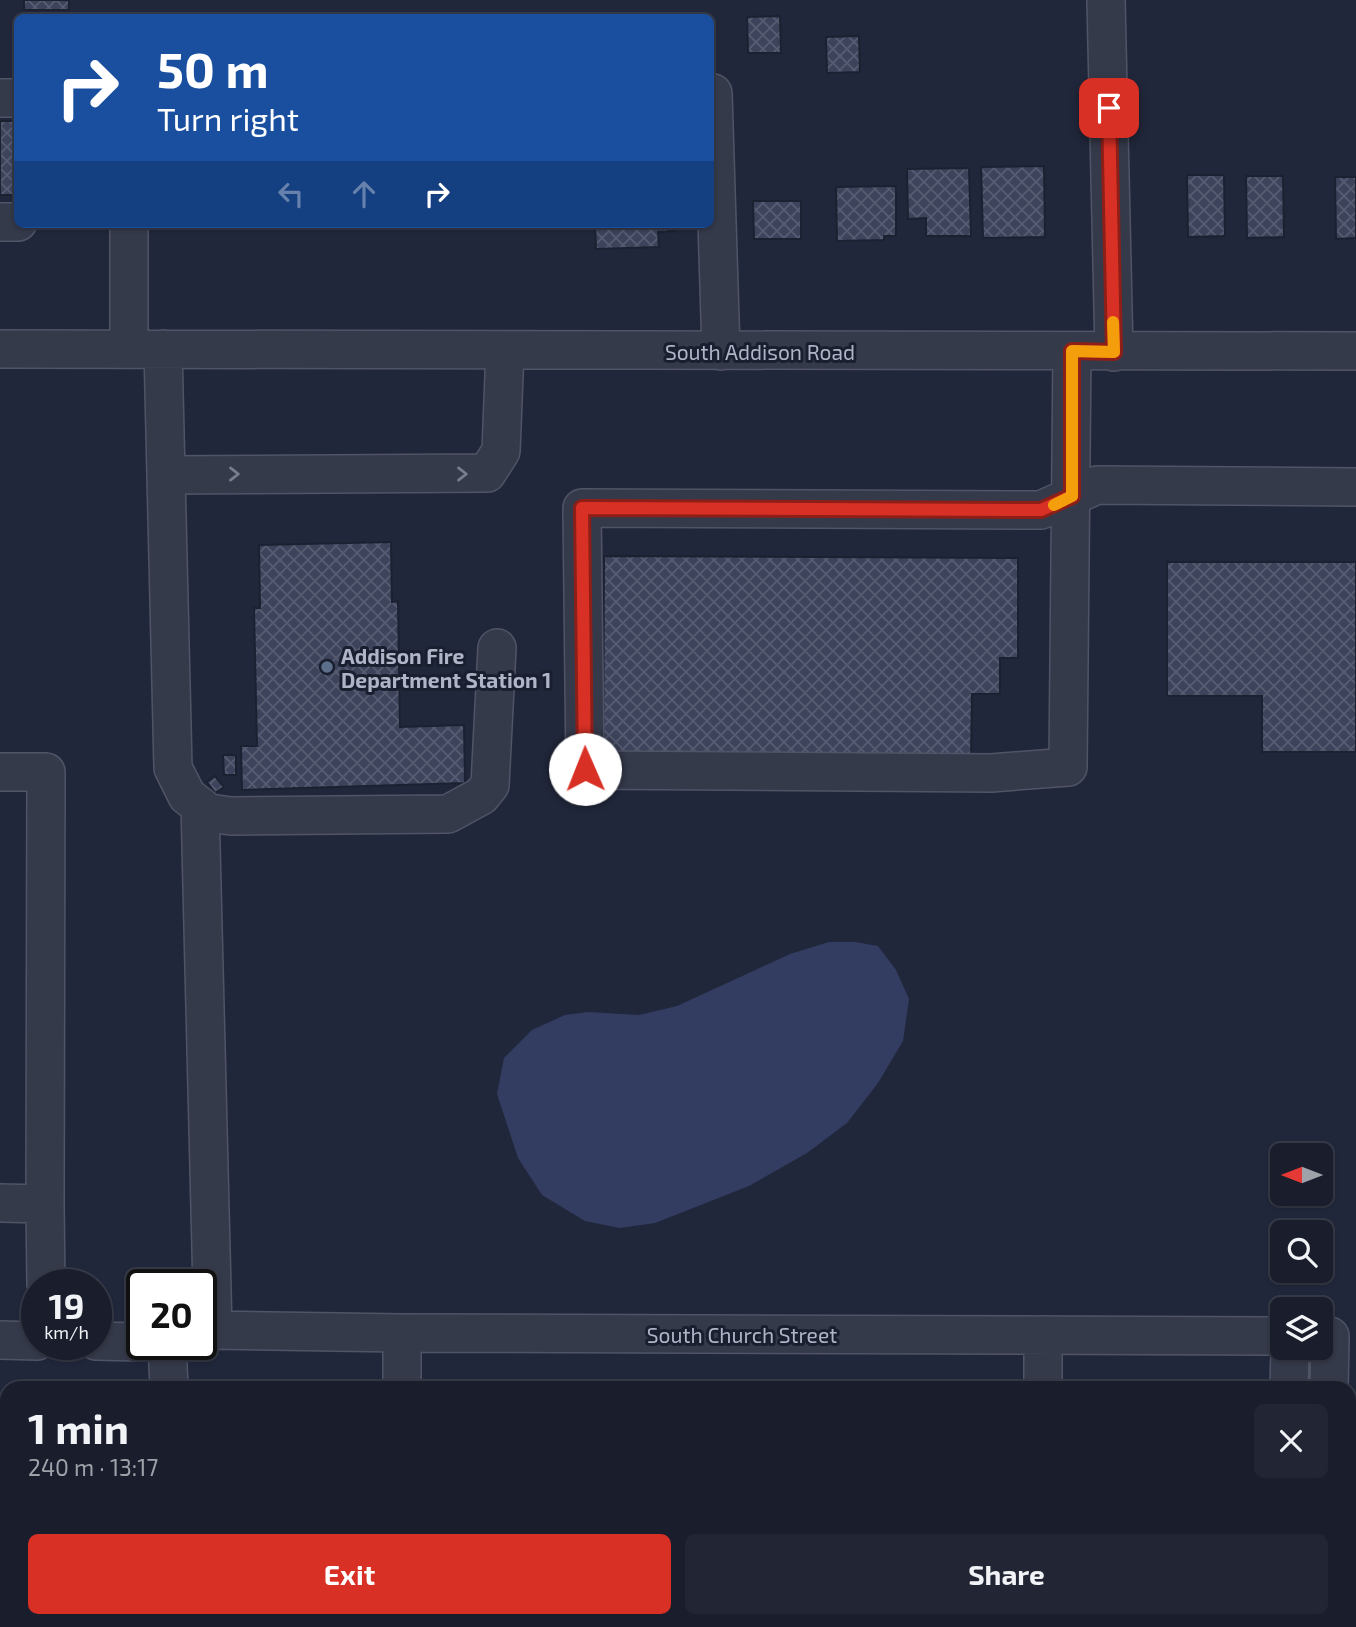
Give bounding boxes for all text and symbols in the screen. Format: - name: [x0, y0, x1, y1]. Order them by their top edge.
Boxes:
- text: 50 m: [157, 39, 269, 98]
- icon: right: [42, 42, 133, 133]
- pin: [1079, 78, 1139, 138]
- icon: arrive: [1090, 89, 1128, 127]
- text: Turn right: [157, 99, 299, 137]
- icon: left: [272, 175, 310, 213]
- icon: ahead: [345, 175, 383, 213]
- icon: right: [418, 175, 456, 213]
- street label: South Addison Road: [665, 339, 855, 364]
- one-way arrow: [229, 466, 240, 482]
- one-way arrow: [456, 466, 467, 481]
- place label: Addison Fire Department Station 1: [341, 643, 551, 692]
- marker: Addison Fire Department Station 1: [319, 659, 335, 675]
- position arrow: [548, 732, 622, 806]
- north arrow: [1270, 1143, 1334, 1206]
- map controls: [1270, 1143, 1333, 1360]
- button: search: [1270, 1220, 1333, 1283]
- speed limit sign: 20: [126, 1269, 217, 1360]
- text: 19: [49, 1284, 84, 1326]
- button: layers: [1270, 1297, 1333, 1360]
- text: km/h: [44, 1321, 89, 1343]
- street label: South Church Street: [647, 1322, 837, 1347]
- text: 1 min: [28, 1402, 129, 1452]
- button: close: [1254, 1404, 1328, 1478]
- text: 240 m · 13:17: [28, 1453, 158, 1481]
- button: Exit: [28, 1534, 671, 1614]
- button: Share: [685, 1534, 1328, 1614]

